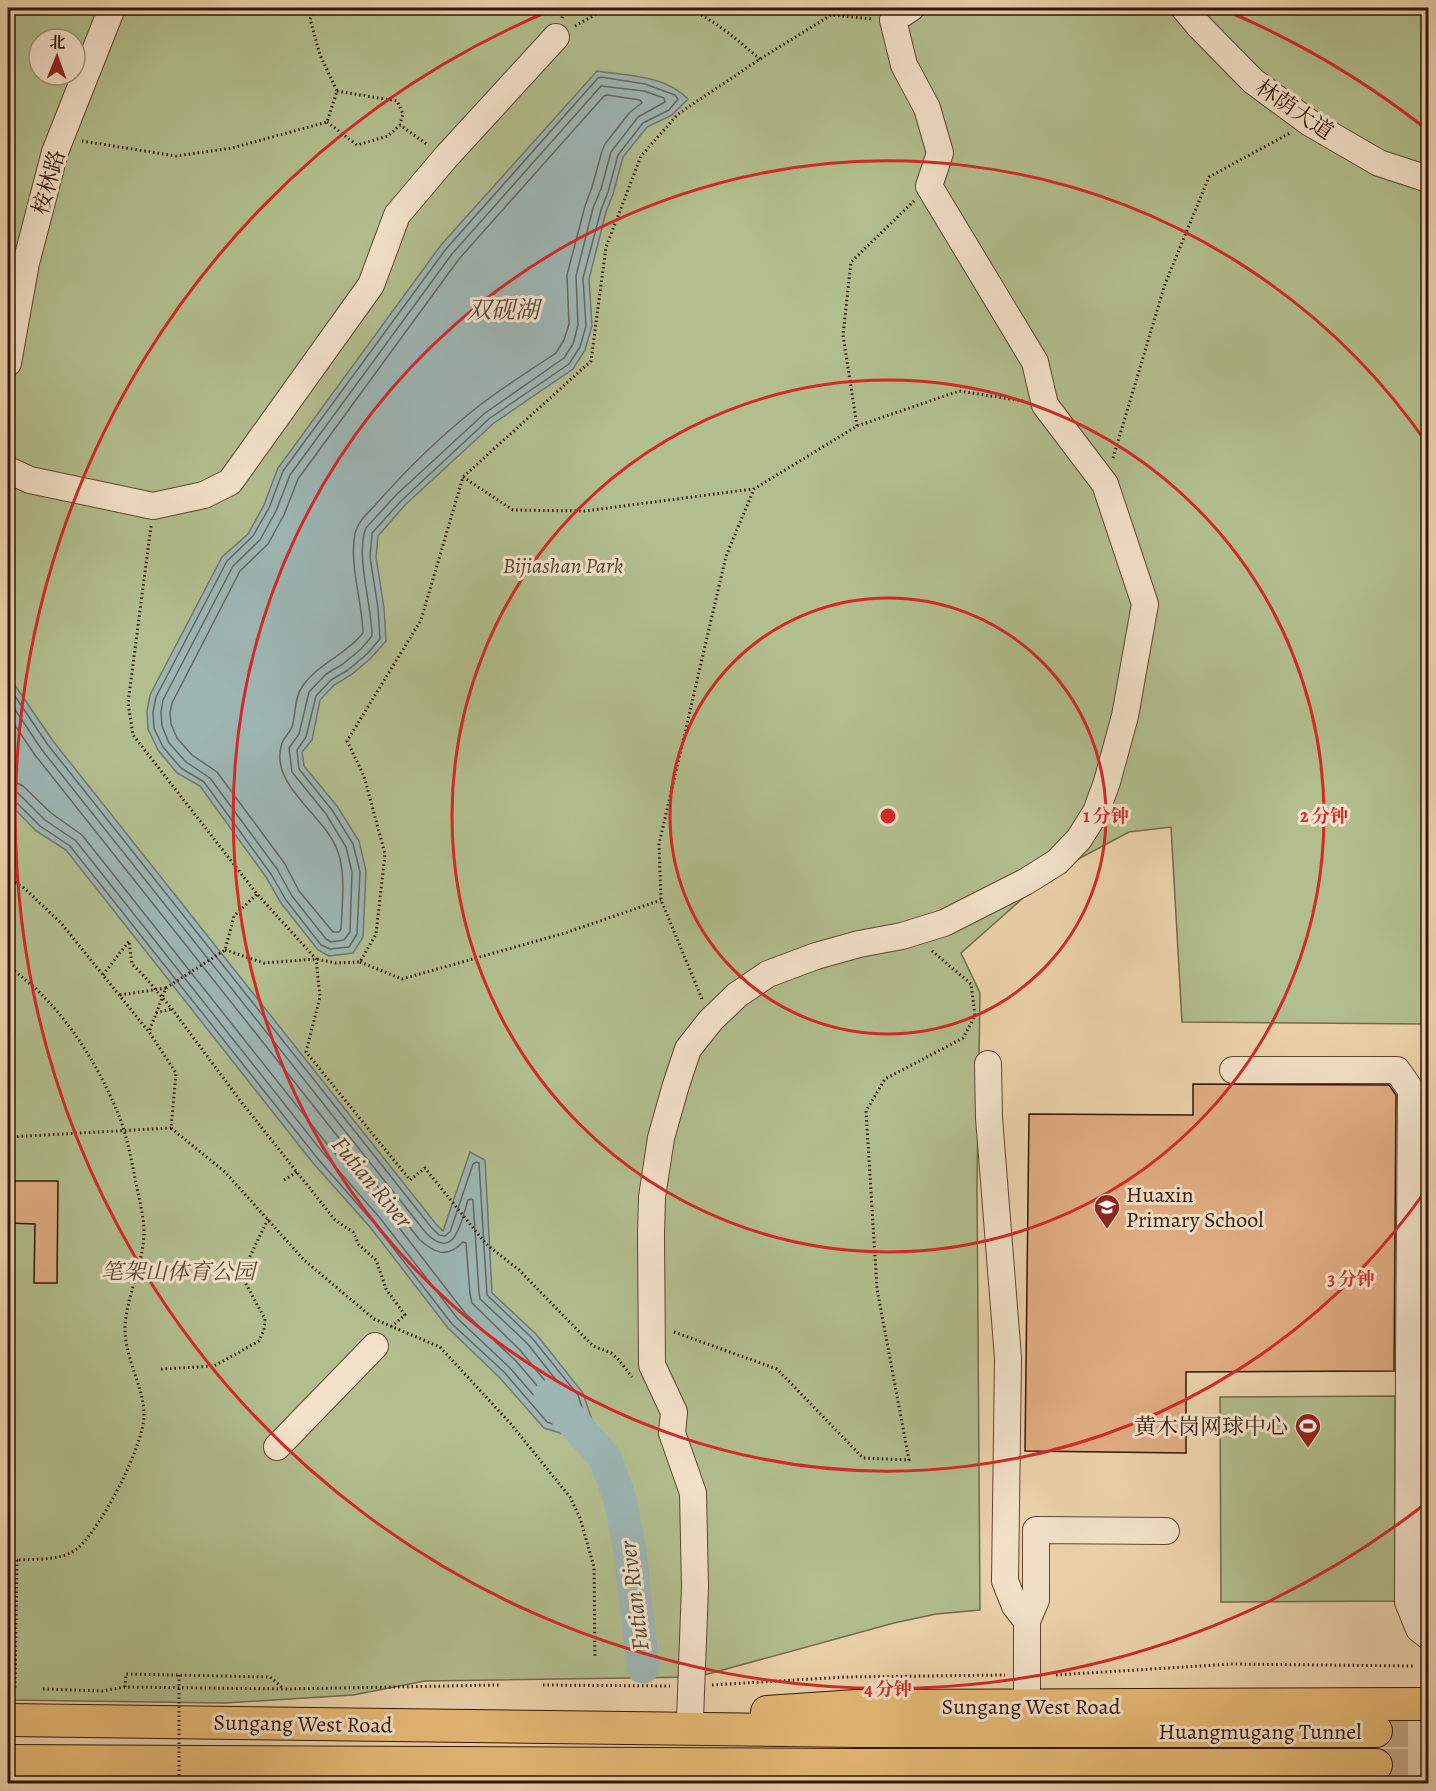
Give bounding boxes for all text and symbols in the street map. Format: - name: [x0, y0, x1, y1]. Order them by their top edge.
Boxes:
- north arrow: [27, 27, 87, 87]
- text: 北: [49, 32, 65, 54]
- street label: 林荫大道: [1250, 73, 1339, 147]
- street label: 桉林路: [25, 146, 72, 218]
- water label: 双砚湖: [467, 294, 543, 326]
- park label: Bijiashan Park: [503, 551, 624, 581]
- text: 1 分钟: [1083, 804, 1129, 828]
- text: 2 分钟: [1300, 804, 1348, 828]
- centre of rings: [878, 806, 898, 826]
- water label: Futian River: [324, 1129, 420, 1235]
- place label: Huaxin Primary School: [1126, 1180, 1264, 1235]
- school or university icon: Huaxin Primary School: [1092, 1192, 1122, 1230]
- park label: 笔架山体育公园: [101, 1257, 258, 1287]
- text: 3 分钟: [1328, 1267, 1374, 1291]
- sports icon: 黄木岗网球中心: [1293, 1411, 1323, 1449]
- place label: 黄木岗网球中心: [1134, 1412, 1288, 1442]
- water label: Futian River: [611, 1539, 657, 1653]
- text: 4 分钟: [864, 1677, 912, 1701]
- street label: Sungang West Road: [941, 1692, 1121, 1722]
- street label: Sungang West Road: [213, 1707, 393, 1741]
- street label: Huangmugang Tunnel: [1158, 1717, 1362, 1747]

